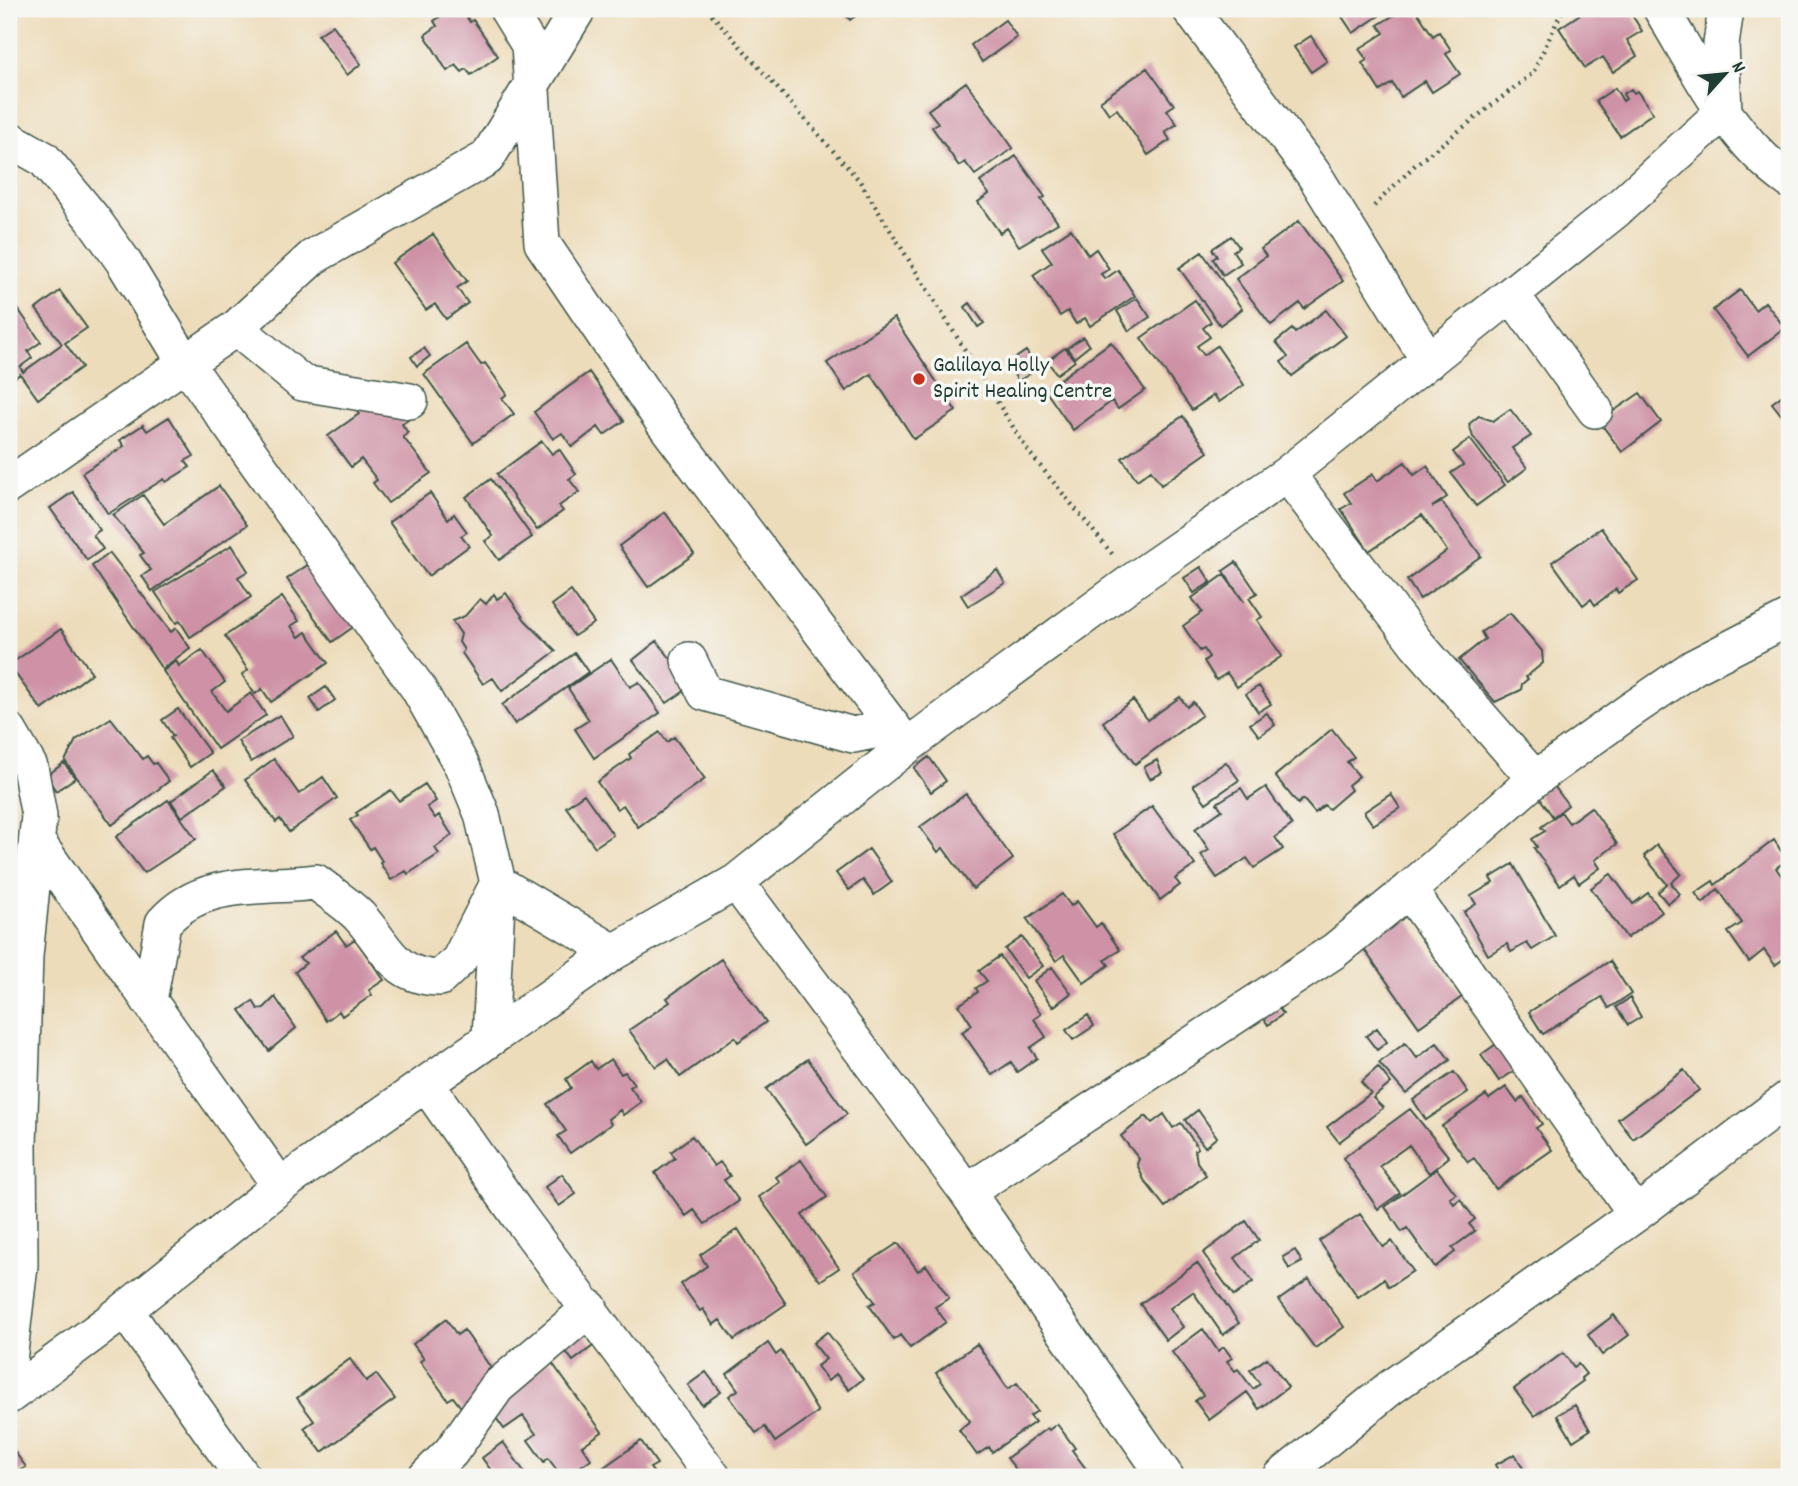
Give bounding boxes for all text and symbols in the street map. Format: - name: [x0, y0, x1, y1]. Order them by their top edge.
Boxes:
- north arrow: [1689, 38, 1759, 108]
- text: N: [1723, 58, 1751, 78]
- place label: Galilaya Holly Spirit Healing Centre: [933, 350, 1112, 409]
- marker: Galilaya Holly Spirit Healing Centre: [911, 371, 927, 387]

